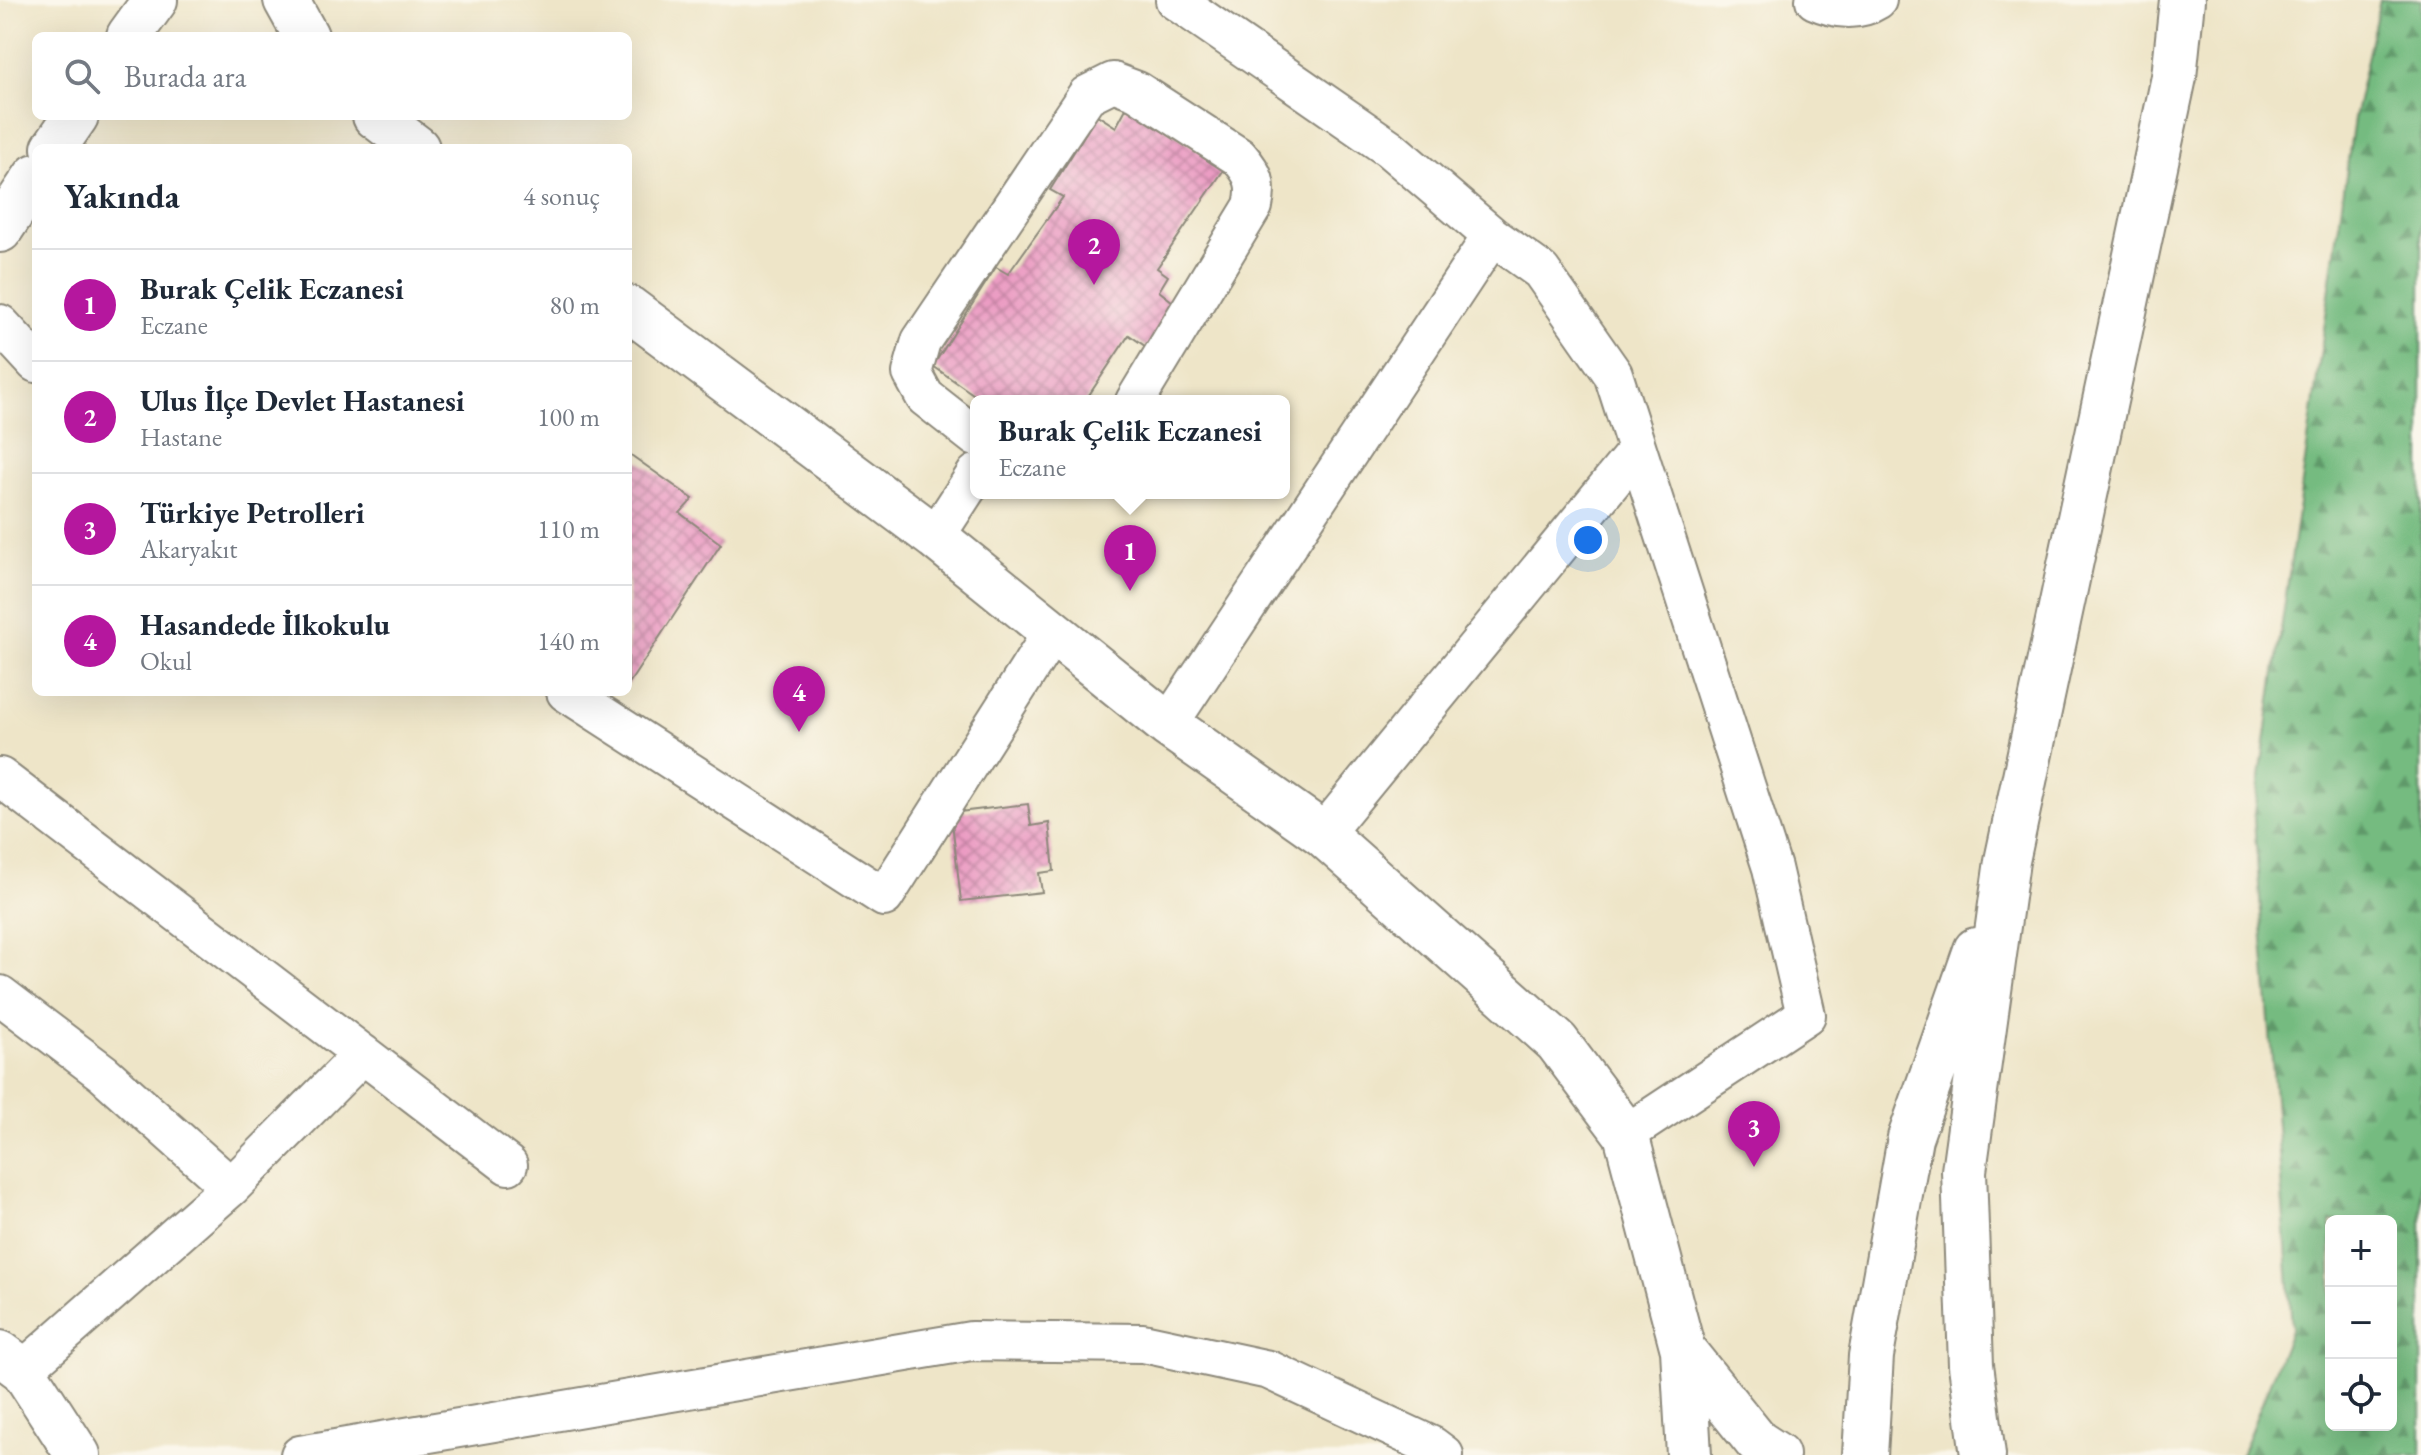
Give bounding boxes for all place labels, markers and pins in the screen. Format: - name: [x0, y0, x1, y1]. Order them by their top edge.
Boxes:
- pin: 2: [1068, 219, 1120, 285]
- pin: 1: [1104, 525, 1156, 591]
- pin: 4: [773, 666, 825, 732]
- pin: 3: [1728, 1101, 1780, 1167]

